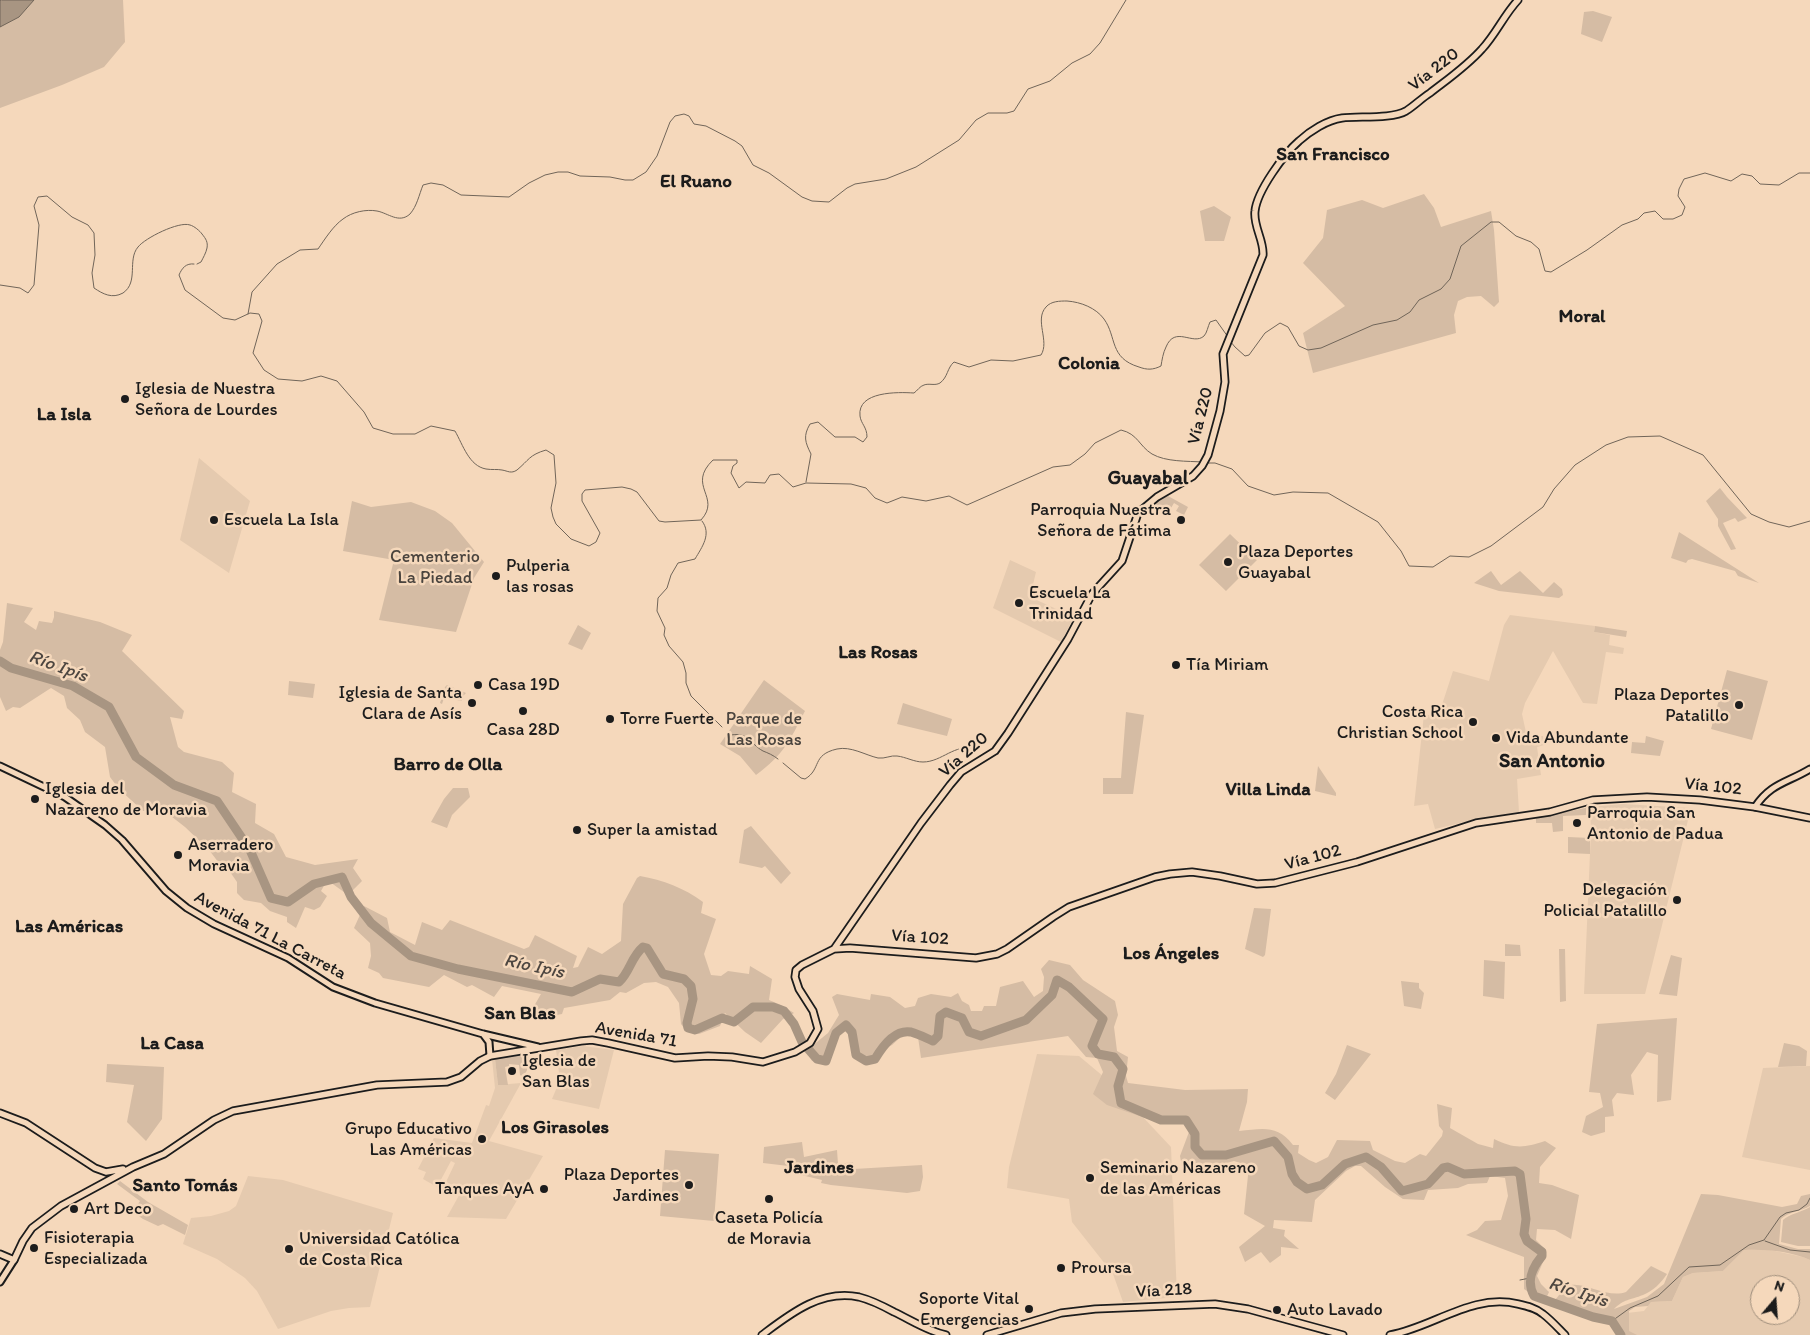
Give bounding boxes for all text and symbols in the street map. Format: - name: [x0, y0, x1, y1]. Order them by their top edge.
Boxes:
- street label: Vía 220: [1404, 43, 1464, 97]
- district label: San Francisco: [1276, 144, 1390, 166]
- district label: El Ruano: [660, 171, 732, 193]
- district label: Moral: [1559, 306, 1605, 328]
- district label: Colonia: [1058, 353, 1120, 375]
- place label: Iglesia de Nuestra Señora de Lourdes: [135, 378, 278, 420]
- street label: Vía 220: [1183, 385, 1219, 447]
- marker: Iglesia de Nuestra Señora de Lourdes: [119, 393, 131, 405]
- district label: La Isla: [37, 404, 91, 426]
- district label: Guayabal: [1108, 467, 1188, 491]
- place label: Parroquia Nuestra Señora de Fátima: [1030, 499, 1171, 542]
- place label: Escuela La Isla: [224, 509, 339, 531]
- marker: Escuela La Isla: [208, 514, 220, 526]
- marker: Parroquia Nuestra Señora de Fátima: [1175, 514, 1187, 526]
- place label: Plaza Deportes Guayabal: [1238, 541, 1353, 584]
- park label: Cementerio La Piedad: [390, 546, 480, 588]
- place label: Pulperia las rosas: [506, 555, 574, 598]
- marker: Plaza Deportes Guayabal: [1222, 556, 1234, 568]
- marker: Pulperia las rosas: [490, 570, 502, 582]
- place label: Escuela La Trinidad: [1029, 582, 1111, 624]
- marker: Escuela La Trinidad: [1013, 597, 1025, 609]
- district label: Las Rosas: [838, 642, 918, 664]
- water label: Río Ipís: [26, 646, 90, 688]
- place label: Tía Miriam: [1186, 654, 1268, 676]
- marker: Tía Miriam: [1170, 659, 1182, 671]
- place label: Casa 19D: [488, 674, 560, 696]
- marker: Casa 19D: [472, 679, 484, 691]
- place label: Iglesia de Santa Clara de Asís: [339, 682, 462, 724]
- place label: Plaza Deportes Patalillo: [1614, 684, 1729, 726]
- marker: Iglesia de Santa Clara de Asís: [466, 697, 478, 709]
- marker: Plaza Deportes Patalillo: [1733, 699, 1745, 711]
- place label: Costa Rica Christian School: [1337, 701, 1463, 744]
- marker: Casa 28D: [517, 705, 529, 717]
- place label: Torre Fuerte: [620, 708, 714, 730]
- park label: Parque de Las Rosas: [726, 708, 802, 751]
- marker: Torre Fuerte: [604, 713, 616, 725]
- marker: Costa Rica Christian School: [1467, 716, 1479, 728]
- place label: Casa 28D: [486, 719, 560, 741]
- place label: Vida Abundante: [1506, 727, 1629, 749]
- street label: Vía 220: [935, 728, 993, 782]
- marker: Vida Abundante: [1490, 732, 1502, 744]
- district label: San Antonio: [1499, 750, 1605, 774]
- district label: Barro de Olla: [394, 754, 502, 776]
- street label: Vía 102: [1683, 773, 1743, 801]
- place label: Iglesia del Nazareno de Moravia: [45, 778, 207, 821]
- district label: Villa Linda: [1225, 779, 1311, 801]
- marker: Iglesia del Nazareno de Moravia: [29, 793, 41, 805]
- place label: Parroquia San Antonio de Padua: [1587, 802, 1723, 844]
- marker: Parroquia San Antonio de Padua: [1571, 817, 1583, 829]
- place label: Super la amistad: [587, 819, 718, 841]
- marker: Super la amistad: [571, 824, 583, 836]
- place label: Aserradero Moravia: [188, 834, 274, 876]
- street label: Vía 102: [1282, 840, 1344, 876]
- marker: Aserradero Moravia: [172, 849, 184, 861]
- place label: Delegación Policial Patalillo: [1543, 879, 1667, 922]
- street label: Avenida 71 La Carreta: [190, 887, 350, 985]
- marker: Delegación Policial Patalillo: [1671, 894, 1683, 906]
- district label: Las Américas: [15, 916, 123, 938]
- street label: Vía 102: [891, 925, 949, 951]
- district label: Los Ángeles: [1123, 943, 1219, 965]
- water label: Río Ipís: [502, 950, 566, 984]
- district label: San Blas: [484, 1003, 556, 1025]
- street label: Avenida 71: [593, 1017, 679, 1053]
- district label: La Casa: [140, 1033, 204, 1055]
- place label: Iglesia de San Blas: [522, 1050, 596, 1092]
- marker: Iglesia de San Blas: [506, 1065, 518, 1077]
- district label: Los Girasoles: [501, 1117, 609, 1139]
- place label: Grupo Educativo Las Américas: [345, 1118, 472, 1160]
- marker: Grupo Educativo Las Américas: [476, 1133, 488, 1145]
- district label: Jardines: [784, 1157, 854, 1179]
- place label: Seminario Nazareno de las Américas: [1100, 1157, 1256, 1200]
- place label: Plaza Deportes Jardines: [564, 1164, 679, 1206]
- marker: Seminario Nazareno de las Américas: [1084, 1172, 1096, 1184]
- district label: Santo Tomás: [132, 1175, 238, 1197]
- place label: Tanques AyA: [435, 1178, 534, 1200]
- marker: Plaza Deportes Jardines: [683, 1179, 695, 1191]
- marker: Tanques AyA: [538, 1183, 550, 1195]
- marker: Caseta Policía de Moravia: [763, 1193, 775, 1205]
- place label: Art Deco: [84, 1198, 152, 1220]
- marker: Art Deco: [68, 1203, 80, 1215]
- place label: Caseta Policía de Moravia: [715, 1207, 823, 1250]
- place label: Fisioterapia Especializada: [44, 1227, 148, 1270]
- place label: Universidad Católica de Costa Rica: [299, 1228, 460, 1270]
- marker: Fisioterapia Especializada: [28, 1242, 40, 1254]
- marker: Universidad Católica de Costa Rica: [283, 1243, 295, 1255]
- place label: Proursa: [1071, 1257, 1132, 1279]
- marker: Proursa: [1055, 1262, 1067, 1274]
- water label: Río Ipís: [1546, 1273, 1610, 1313]
- north arrow: [1750, 1275, 1800, 1325]
- text: N: [1772, 1277, 1787, 1296]
- street label: Vía 218: [1135, 1279, 1193, 1303]
- place label: Soporte Vital Emergencias: [919, 1288, 1019, 1330]
- place label: Auto Lavado: [1287, 1299, 1383, 1321]
- marker: Soporte Vital Emergencias: [1023, 1303, 1035, 1315]
- marker: Auto Lavado: [1271, 1304, 1283, 1316]

